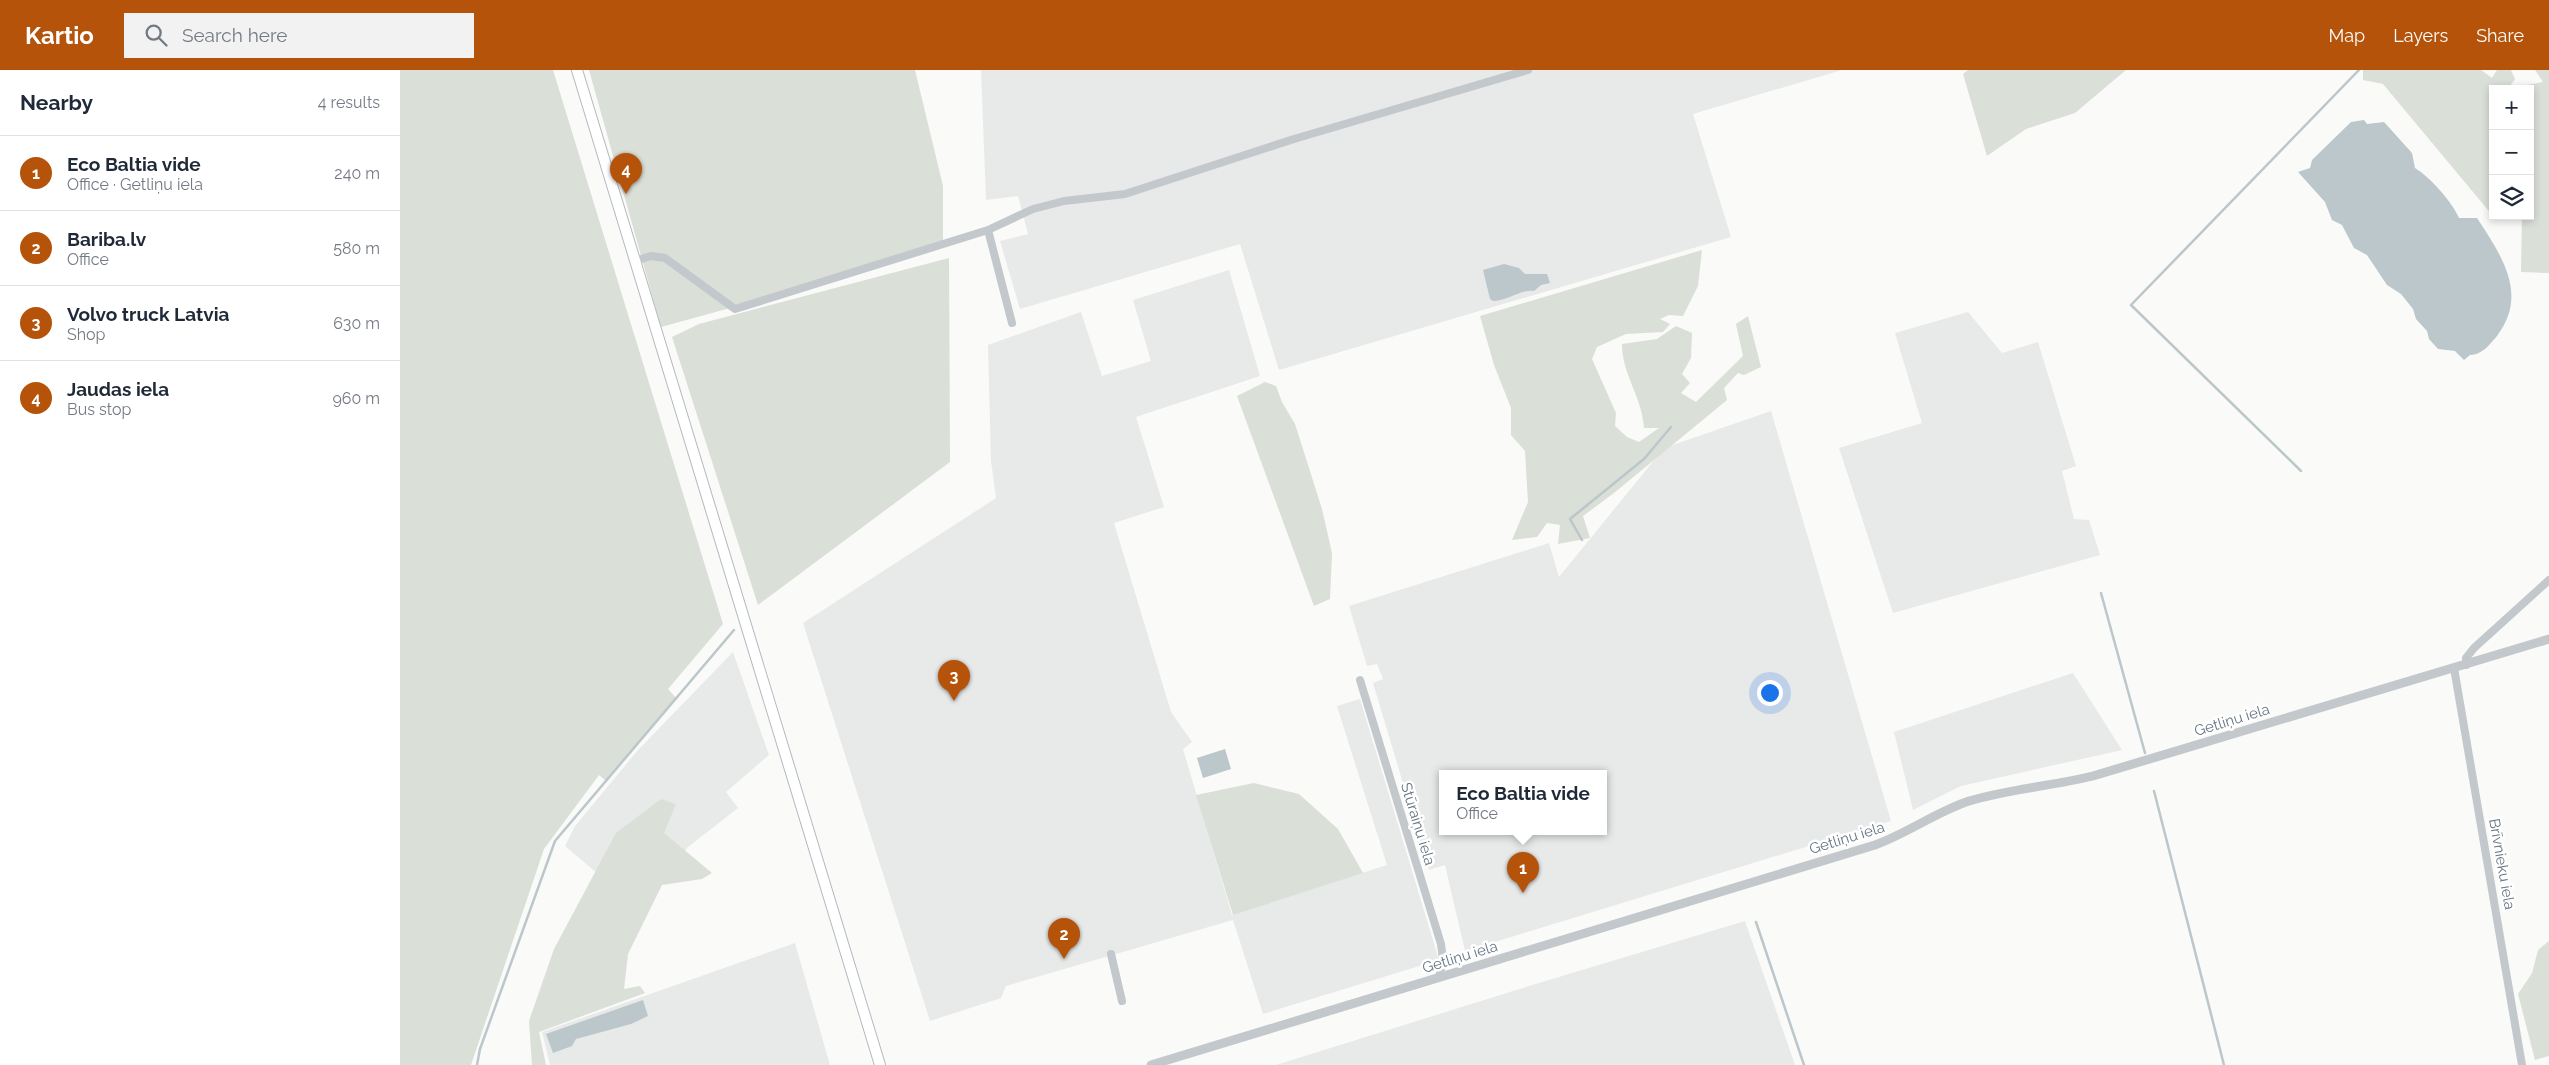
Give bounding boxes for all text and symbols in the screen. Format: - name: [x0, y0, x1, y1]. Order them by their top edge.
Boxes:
- search box: [124, 13, 474, 58]
- text: Kartio: [25, 21, 94, 50]
- icon: search: [142, 21, 170, 49]
- text: Search here: [182, 24, 287, 46]
- text: Map: [2329, 25, 2365, 46]
- text: Layers: [2393, 25, 2448, 46]
- text: Share: [2476, 25, 2524, 46]
- map controls: [2489, 85, 2534, 220]
- button: +: [2489, 85, 2534, 130]
- text: Nearby: [20, 90, 93, 115]
- text: 4 results: [318, 93, 380, 112]
- button: −: [2489, 130, 2534, 175]
- text: Eco Baltia vide: [67, 153, 201, 175]
- pin: 4: [610, 153, 642, 194]
- text: 1: [32, 164, 40, 183]
- text: 240 m: [334, 164, 380, 183]
- text: Office · Getliņu iela: [67, 175, 203, 194]
- button: layers: [2489, 175, 2534, 220]
- text: Bariba.lv: [67, 228, 146, 250]
- text: 2: [31, 239, 41, 258]
- text: 580 m: [333, 239, 380, 258]
- text: Office: [67, 250, 109, 269]
- text: Volvo truck Latvia: [67, 303, 229, 325]
- text: 3: [32, 314, 40, 333]
- text: 630 m: [333, 314, 380, 333]
- text: Shop: [67, 325, 105, 344]
- text: Jaudas iela: [67, 378, 169, 400]
- text: 4: [31, 389, 41, 408]
- text: 960 m: [332, 389, 380, 408]
- text: Bus stop: [67, 400, 131, 419]
- pin: 3: [938, 660, 970, 701]
- your location: [1757, 680, 1783, 706]
- street label: Getliņu iela: [2192, 700, 2272, 740]
- popup: [1439, 770, 1607, 835]
- street label: Stūraiņu iela: [1397, 781, 1439, 867]
- text: Eco Baltia vide: [1456, 782, 1590, 804]
- text: Office: [1456, 804, 1498, 823]
- street label: Brīvnieku iela: [2485, 817, 2519, 911]
- street label: Getliņu iela: [1807, 818, 1887, 858]
- pin: 1: [1507, 852, 1539, 893]
- pin: 2: [1048, 918, 1080, 959]
- street label: Getliņu iela: [1420, 937, 1500, 977]

